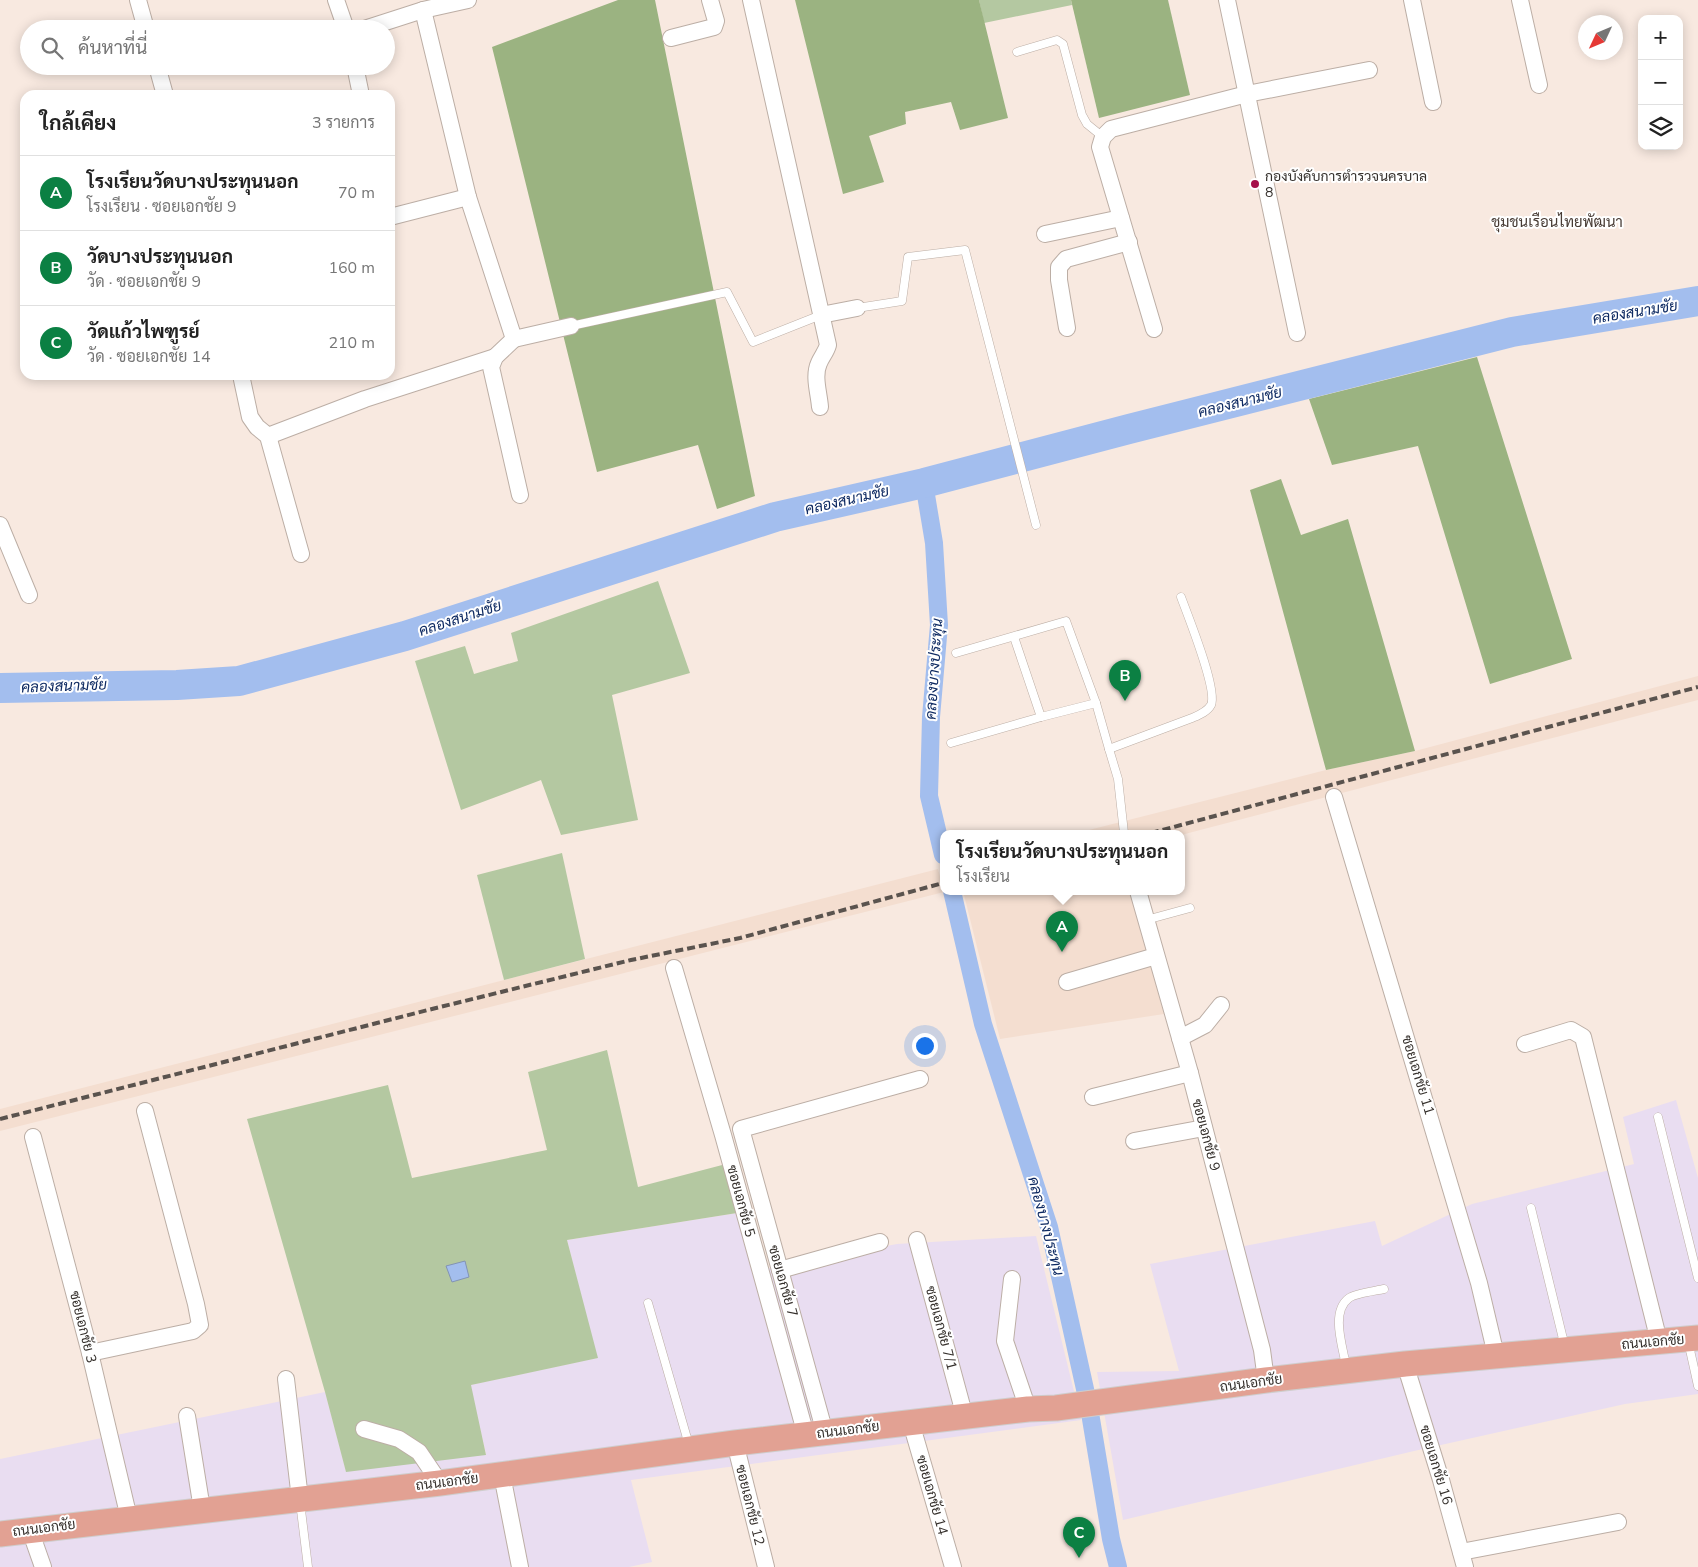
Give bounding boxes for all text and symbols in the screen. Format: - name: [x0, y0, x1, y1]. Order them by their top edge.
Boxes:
- north arrow: [1578, 15, 1623, 60]
- map controls: [1638, 15, 1683, 150]
- button: +: [1638, 15, 1683, 60]
- search box: [20, 20, 395, 75]
- icon: search: [38, 34, 66, 62]
- text: ค้นหาที่นี่: [78, 35, 147, 61]
- button: −: [1638, 60, 1683, 105]
- button: layers: [1638, 105, 1683, 150]
- text: ใกล้เคียง: [40, 109, 116, 137]
- text: 3 รายการ: [312, 112, 375, 134]
- place label: กองบังคับการตำรวจนครบาล 8: [1265, 167, 1427, 202]
- text: โรงเรียนวัดบางประทุนนอก: [87, 169, 299, 195]
- marker: กองบังคับการตำรวจนครบาล 8: [1249, 178, 1261, 190]
- text: A: [50, 182, 62, 204]
- text: 70 m: [338, 182, 375, 204]
- text: โรงเรียน · ซอยเอกชัย 9: [87, 196, 237, 218]
- district label: ชุมชนเรือนไทยพัฒนา: [1491, 212, 1623, 233]
- text: วัดบางประทุนนอก: [87, 244, 233, 270]
- text: B: [50, 257, 62, 279]
- text: 160 m: [328, 257, 375, 279]
- text: วัด · ซอยเอกชัย 9: [87, 271, 201, 293]
- water label: คลองสนามชัย: [1591, 295, 1679, 329]
- text: วัดแก้วไพฑูรย์: [87, 319, 200, 345]
- text: C: [51, 332, 61, 354]
- text: 210 m: [328, 332, 375, 354]
- text: วัด · ซอยเอกชัย 14: [87, 346, 211, 368]
- water label: คลองสนามชัย: [1196, 382, 1284, 422]
- water label: คลองสนามชัย: [803, 481, 891, 519]
- water label: คลองสนามชัย: [416, 595, 504, 641]
- water label: คลองบางประทุน: [920, 617, 949, 720]
- pin: B: [1109, 660, 1141, 701]
- water label: คลองสนามชัย: [21, 674, 108, 697]
- popup: [940, 830, 1185, 895]
- text: โรงเรียนวัดบางประทุนนอก: [957, 839, 1168, 865]
- text: โรงเรียน: [957, 866, 1010, 888]
- pin: A: [1046, 911, 1078, 952]
- your location: [912, 1033, 938, 1059]
- street label: ซอยเอกชัย 11: [1397, 1033, 1439, 1117]
- street label: ซอยเอกชัย 9: [1187, 1097, 1225, 1173]
- street label: ซอยเอกชัย 5: [722, 1163, 760, 1239]
- water label: คลองบางประทุน: [1022, 1174, 1069, 1278]
- street label: ซอยเอกชัย 7: [764, 1243, 802, 1319]
- street label: ซอยเอกชัย 7/1: [921, 1284, 961, 1372]
- street label: ซอยเอกชัย 3: [65, 1289, 101, 1365]
- street label: ถนนเอกชัย: [1621, 1330, 1685, 1354]
- street label: ถนนเอกชัย: [1218, 1369, 1284, 1397]
- street label: ถนนเอกชัย: [816, 1417, 880, 1443]
- street label: ซอยเอกชัย 16: [1415, 1423, 1457, 1507]
- street label: ซอยเอกชัย 14: [912, 1453, 952, 1537]
- street label: ซอยเอกชัย 12: [731, 1463, 769, 1547]
- street label: ถนนเอกชัย: [415, 1469, 479, 1495]
- street label: ถนนเอกชัย: [12, 1515, 76, 1541]
- pin: C: [1063, 1517, 1095, 1558]

